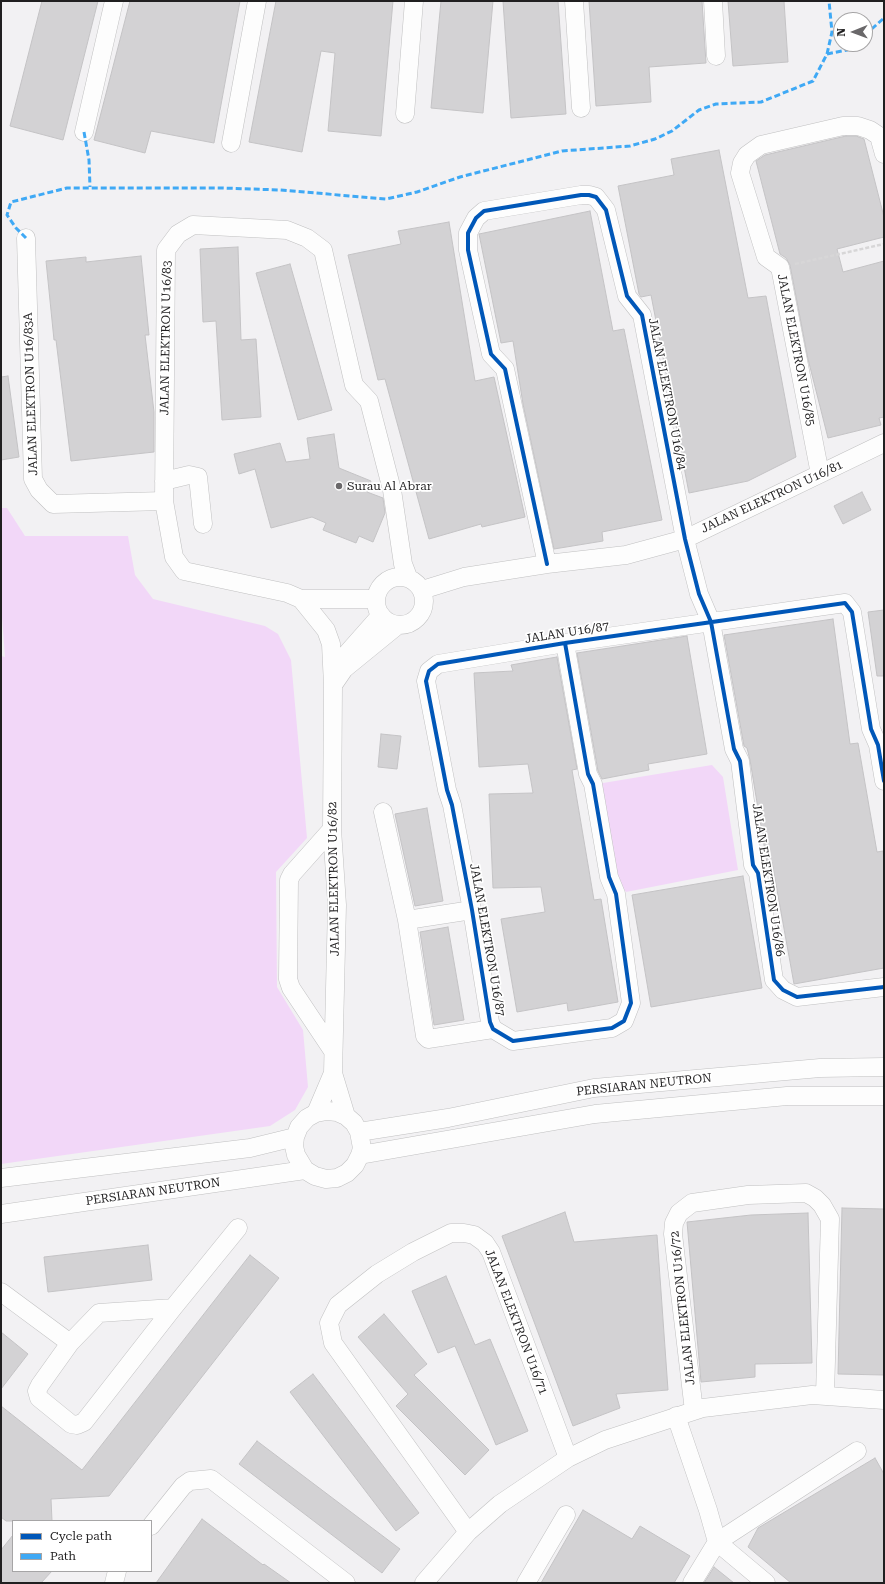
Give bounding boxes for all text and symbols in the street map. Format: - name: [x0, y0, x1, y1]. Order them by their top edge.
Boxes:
- north arrow: [833, 12, 873, 52]
- text: N: [835, 28, 848, 37]
- street label: JALAN ELEKTRON U16/83: [157, 260, 175, 416]
- street label: JALAN ELEKTRON U16/85: [774, 273, 818, 427]
- street label: JALAN ELEKTRON U16/83A: [21, 312, 41, 476]
- street label: JALAN ELEKTRON U16/84: [645, 317, 689, 471]
- street label: JALAN ELEKTRON U16/81: [699, 458, 845, 536]
- place label: Surau Al Abrar: [347, 479, 432, 493]
- marker: Surau Al Abrar: [334, 481, 344, 491]
- street label: JALAN U16/87: [524, 619, 610, 647]
- street label: JALAN ELEKTRON U16/82: [325, 801, 343, 957]
- street label: JALAN ELEKTRON U16/86: [749, 802, 787, 958]
- street label: JALAN ELEKTRON U16/87: [466, 862, 508, 1018]
- street label: PERSIARAN NEUTRON: [576, 1071, 712, 1099]
- street label: PERSIARAN NEUTRON: [85, 1175, 221, 1209]
- street label: JALAN ELEKTRON U16/72: [668, 1230, 698, 1386]
- street label: JALAN ELEKTRON U16/71: [482, 1247, 550, 1397]
- legend: [12, 1520, 152, 1572]
- text: Cycle path: [50, 1529, 112, 1543]
- text: Path: [50, 1549, 76, 1563]

